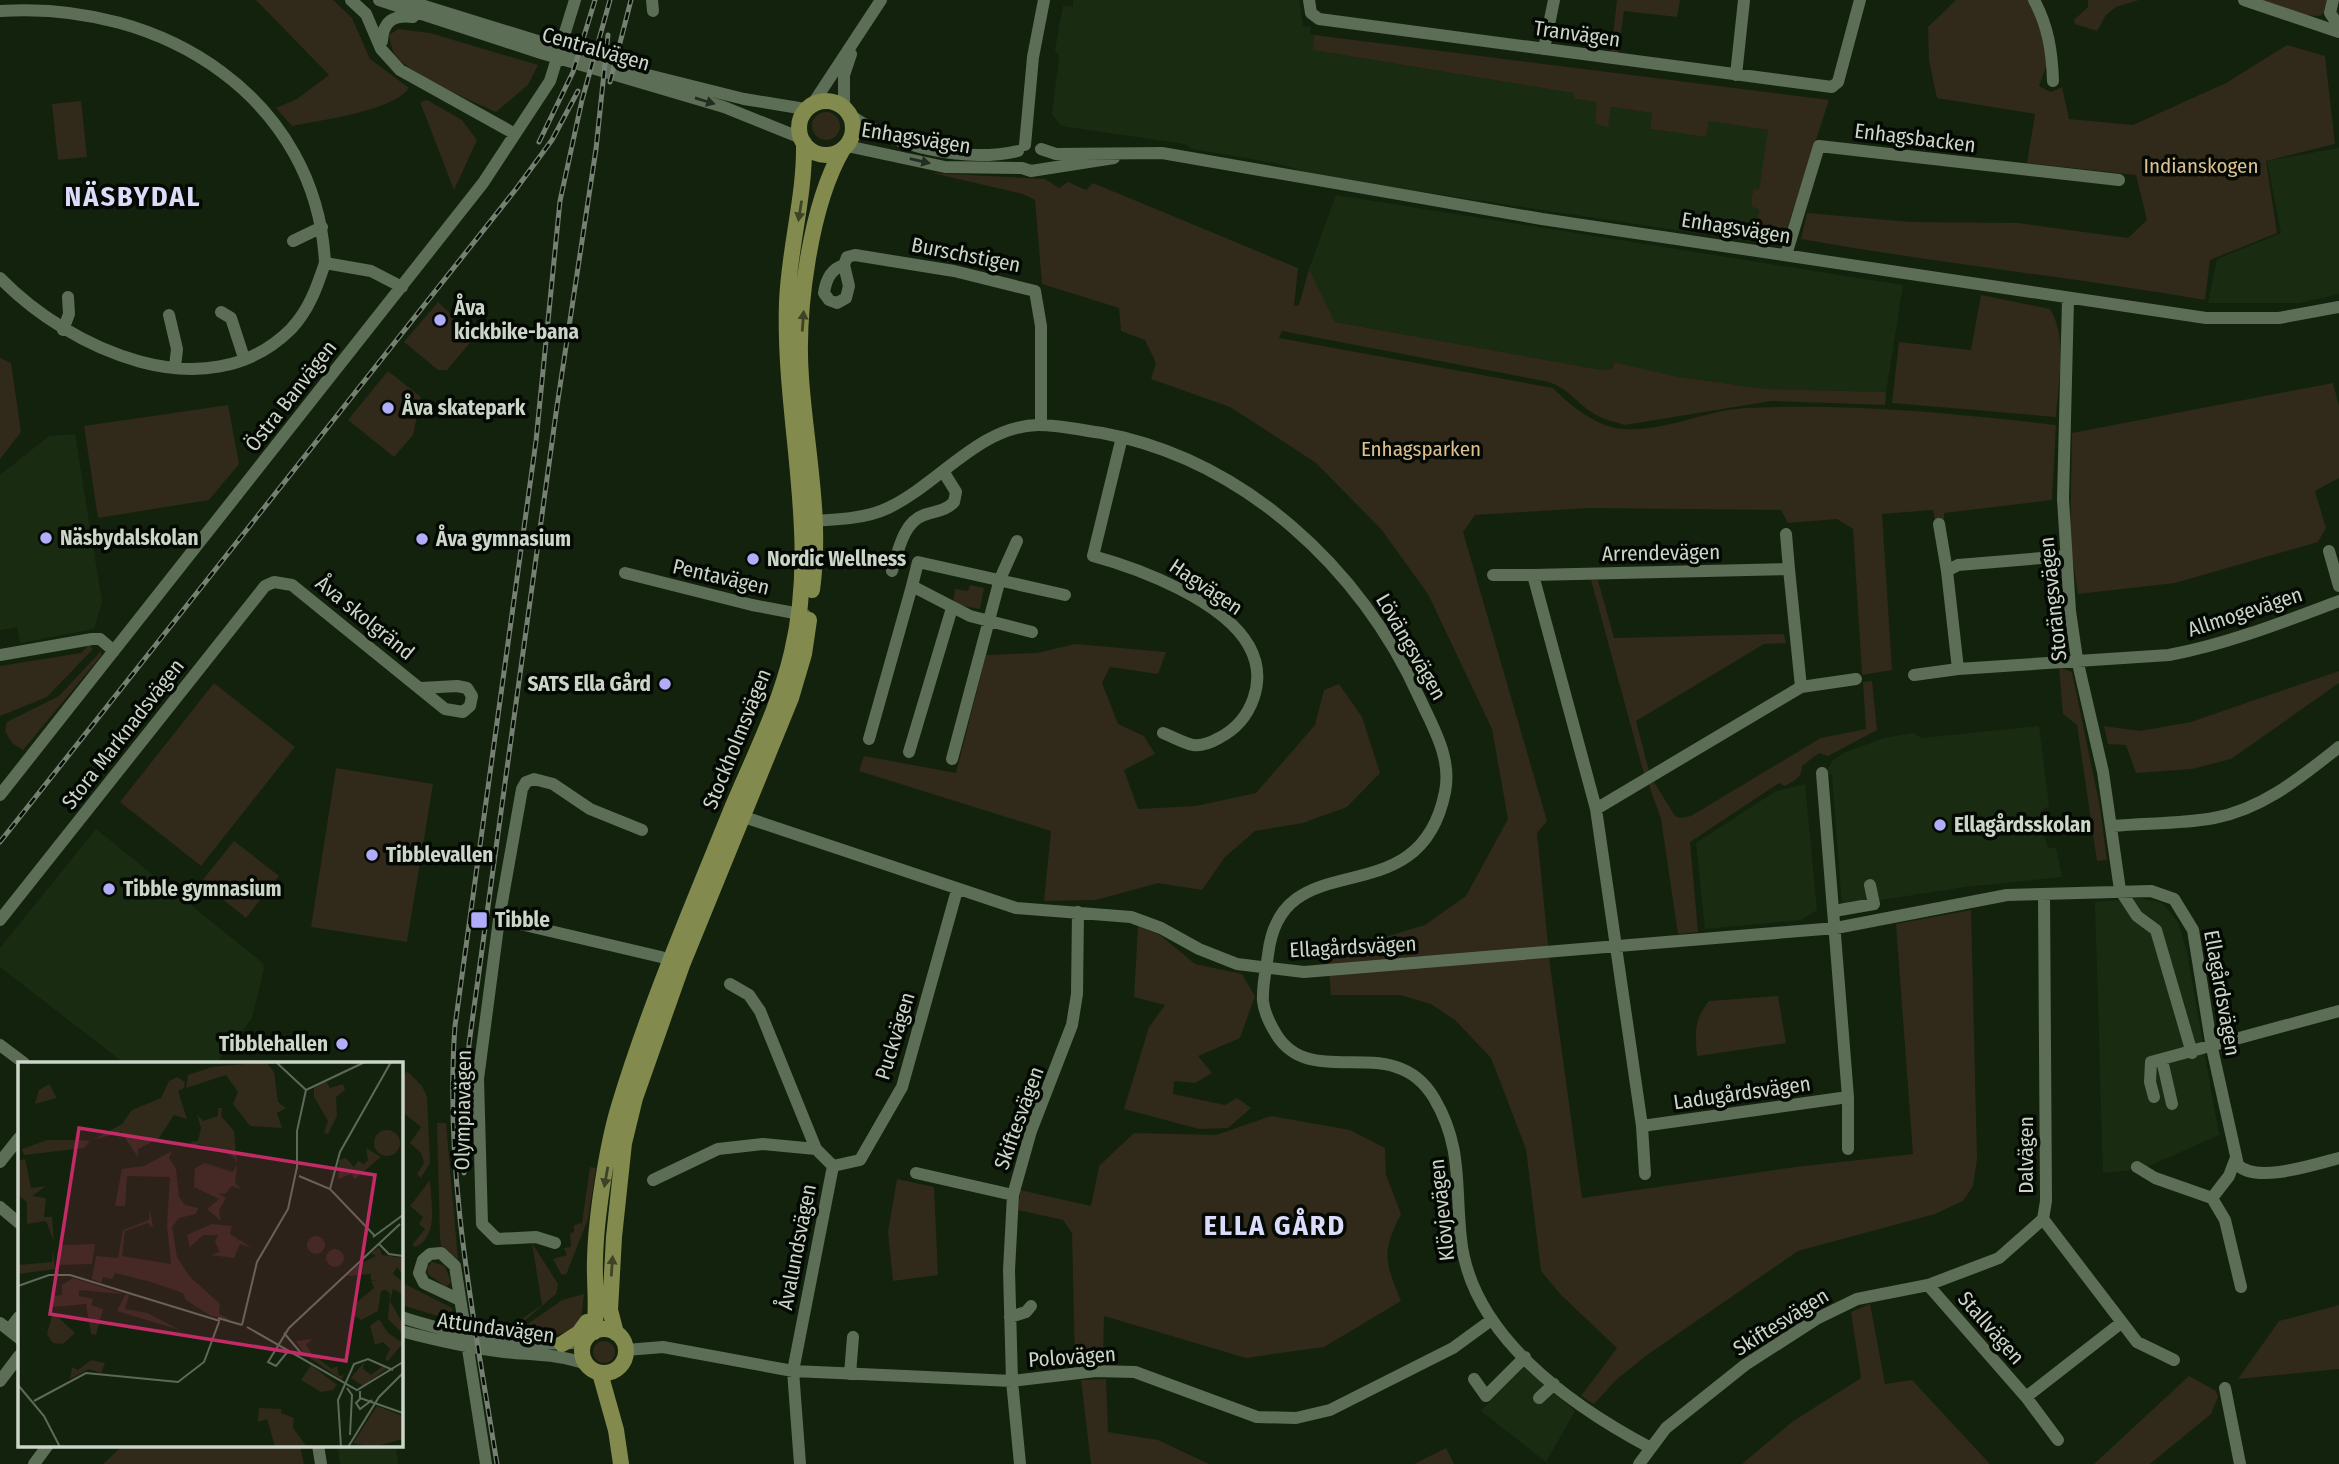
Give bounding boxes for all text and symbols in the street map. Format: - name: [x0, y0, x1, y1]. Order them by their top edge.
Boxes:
- street label: Tranvägen: [1532, 15, 1622, 53]
- street label: Centralvägen: [539, 21, 653, 77]
- one-way arrow: [695, 96, 716, 106]
- street label: Enhagsvägen: [859, 117, 973, 159]
- street label: Enhagsbacken: [1853, 118, 1977, 158]
- park label: Indianskogen: [2143, 153, 2259, 179]
- one-way arrow: [909, 156, 931, 167]
- district label: NÄSBYDAL: [64, 180, 202, 213]
- one-way arrow: [794, 200, 805, 222]
- street label: Enhagsvägen: [1679, 207, 1793, 249]
- street label: Burschstigen: [909, 232, 1023, 278]
- place label: Åva kickbike-bana: [453, 293, 579, 345]
- one-way arrow: [798, 310, 809, 332]
- marker: Åva kickbike-bana: [432, 312, 448, 328]
- street label: Östra Banvägen: [240, 335, 342, 457]
- place label: Åva skatepark: [401, 393, 526, 421]
- marker: Åva skatepark: [380, 400, 396, 416]
- park label: Enhagsparken: [1361, 436, 1481, 462]
- place label: Åva gymnasium: [435, 524, 571, 552]
- place label: Näsbydalskolan: [60, 525, 198, 551]
- marker: Näsbydalskolan: [38, 530, 54, 546]
- marker: Åva gymnasium: [414, 531, 430, 547]
- street label: Storängsvägen: [2034, 536, 2072, 662]
- street label: Arrendevägen: [1602, 539, 1720, 567]
- place label: Nordic Wellness: [767, 546, 906, 572]
- marker: Nordic Wellness: [745, 551, 761, 567]
- street label: Pentavägen: [670, 553, 772, 601]
- street label: Hagvägen: [1164, 553, 1248, 621]
- street label: Åva skolgränd: [310, 570, 420, 666]
- street label: Allmogevägen: [2184, 581, 2306, 643]
- street label: Lövängsvägen: [1370, 589, 1452, 705]
- street label: Stora Marknadsvägen: [56, 654, 190, 814]
- street label: Stockholmsvägen: [697, 665, 777, 813]
- place label: SATS Ella Gård: [527, 671, 651, 697]
- marker: SATS Ella Gård: [657, 676, 673, 692]
- place label: Ellagårdsskolan: [1954, 812, 2091, 838]
- marker: Ellagårdsskolan: [1932, 817, 1948, 833]
- place label: Tibblevallen: [386, 842, 493, 868]
- marker: Tibblevallen: [364, 847, 380, 863]
- place label: Tibble gymnasium: [123, 876, 282, 902]
- marker: Tibble gymnasium: [101, 881, 117, 897]
- place label: Tibble: [495, 907, 550, 933]
- marker: Tibble: [469, 910, 489, 930]
- street label: Ellagårdsvägen: [2198, 928, 2246, 1058]
- street label: Ellagårdsvägen: [1289, 931, 1417, 963]
- street label: Puckvägen: [869, 989, 921, 1083]
- place label: Tibblehallen: [219, 1031, 328, 1057]
- marker: Tibblehallen: [334, 1036, 350, 1052]
- street label: Olympiavägen: [449, 1049, 477, 1171]
- inset map: [18, 1062, 402, 1446]
- street label: Skiftesvägen: [988, 1063, 1050, 1173]
- street label: Ladugårdsvägen: [1672, 1071, 1812, 1115]
- street label: Dalvägen: [2013, 1116, 2039, 1194]
- street label: Klövjevägen: [1424, 1158, 1460, 1262]
- one-way arrow: [600, 1166, 611, 1188]
- street label: Åvalundsvägen: [772, 1182, 822, 1312]
- district label: ELLA GÅRD: [1204, 1207, 1346, 1242]
- one-way arrow: [607, 1254, 618, 1276]
- street label: Skiftesvägen: [1728, 1282, 1834, 1362]
- street label: Stallvägen: [1952, 1286, 2030, 1370]
- street label: Attundavägen: [436, 1307, 556, 1349]
- street label: Polovägen: [1027, 1341, 1117, 1373]

